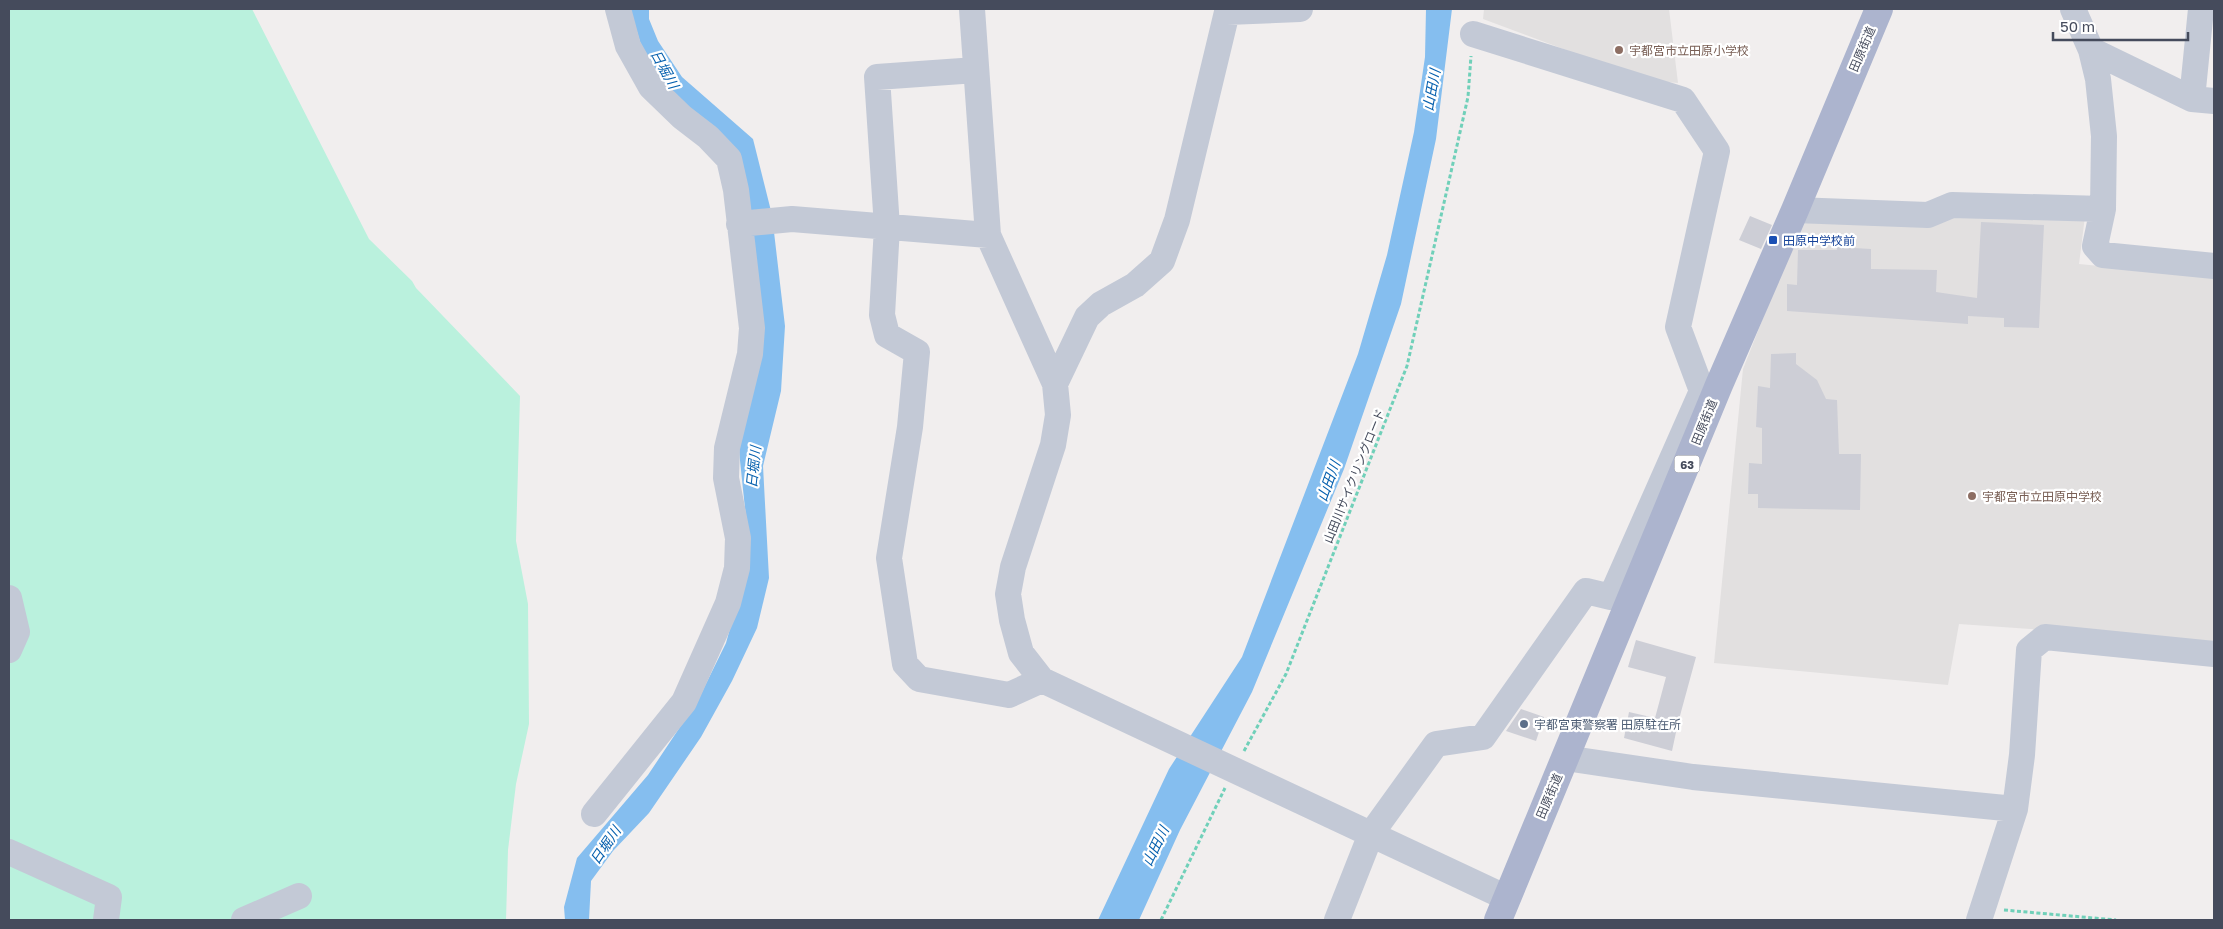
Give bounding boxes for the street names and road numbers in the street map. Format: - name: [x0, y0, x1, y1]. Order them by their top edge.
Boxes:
- street label: 田原街道: [1846, 24, 1878, 74]
- street label: 田原街道: [1688, 397, 1720, 447]
- street label: 山田川サイクリングロード: [1320, 407, 1388, 545]
- road number: 63: [1674, 456, 1700, 472]
- street label: 田原街道: [1533, 771, 1565, 821]

